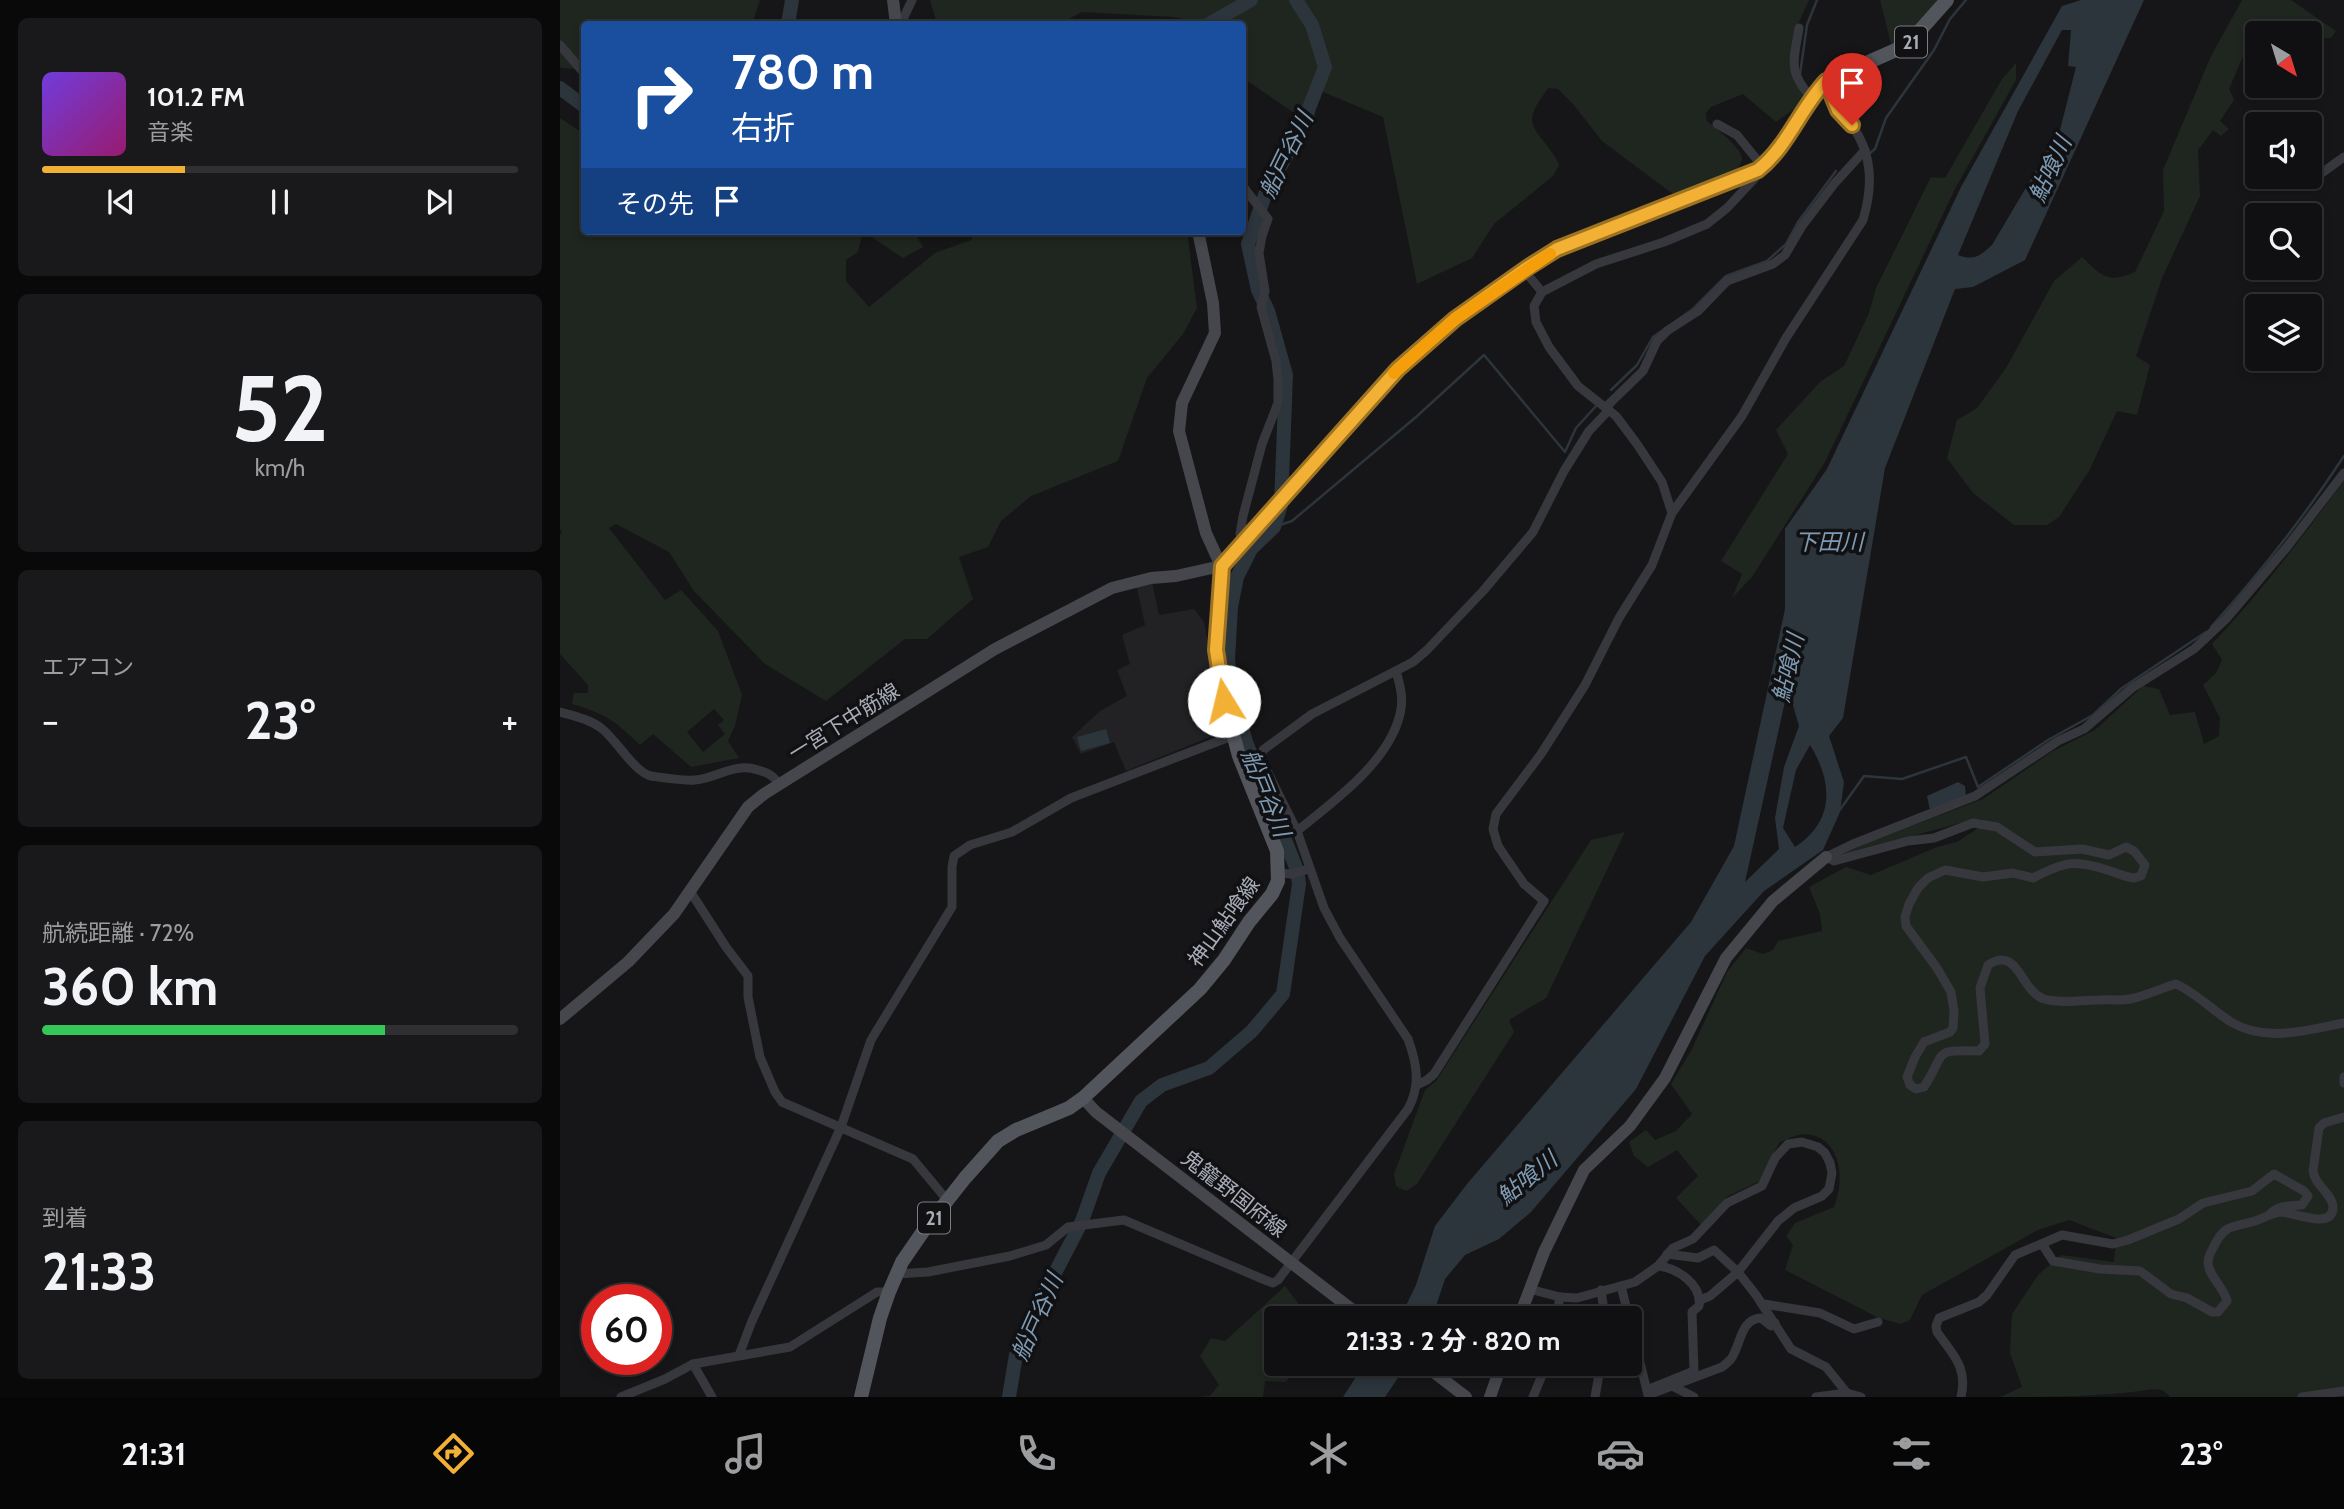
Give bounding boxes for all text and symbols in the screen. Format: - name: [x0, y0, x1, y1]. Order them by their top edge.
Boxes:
- north arrow: [2245, 21, 2322, 98]
- map controls: [2245, 21, 2322, 371]
- road number: 21: [1895, 26, 1927, 58]
- text: 780 m: [731, 42, 874, 101]
- icon: right: [616, 49, 707, 140]
- pin: [1822, 53, 1882, 125]
- icon: arrive: [1833, 64, 1871, 102]
- text: 101.2 FM: [147, 81, 245, 113]
- water label: 船戸谷川: [1253, 105, 1320, 202]
- text: 右折: [731, 108, 795, 147]
- button: sound: [2245, 112, 2322, 189]
- text: 音楽: [147, 118, 193, 146]
- water label: 鮎喰川: [2023, 129, 2079, 206]
- icon: arrive: [708, 182, 746, 220]
- icon: previous: [102, 183, 140, 221]
- icon: pause: [261, 183, 299, 221]
- icon: next: [420, 183, 458, 221]
- text: その先: [616, 188, 694, 220]
- button: search: [2245, 203, 2322, 280]
- button: layers: [2245, 294, 2322, 371]
- text: 52: [231, 353, 329, 464]
- text: km/h: [255, 454, 305, 482]
- water label: 下田川: [1795, 528, 1867, 556]
- water label: 鮎喰川: [1767, 628, 1810, 705]
- text: エアコン: [42, 653, 134, 681]
- position arrow: [1187, 664, 1261, 738]
- street label: 一宮下中筋線: [784, 678, 904, 766]
- text: 23°: [245, 689, 315, 752]
- text: −: [42, 697, 59, 744]
- text: +: [501, 697, 518, 744]
- water label: 船戸谷川: [1236, 745, 1297, 844]
- street label: 神山鮎喰線: [1183, 872, 1265, 972]
- text: 航続距離 · 72%: [42, 919, 194, 947]
- text: 360 km: [42, 955, 218, 1018]
- water label: 鮎喰川: [1491, 1144, 1565, 1211]
- street label: 鬼籠野国府線: [1177, 1145, 1292, 1242]
- road number: 21: [918, 1202, 950, 1234]
- text: 到着: [42, 1204, 88, 1232]
- text: 21:33: [42, 1240, 156, 1303]
- water label: 船戸谷川: [1006, 1267, 1070, 1365]
- speed limit sign: 60: [581, 1284, 672, 1375]
- text: 21:33 · 2 分 · 820 m: [1346, 1325, 1560, 1357]
- icon: directions: [429, 1429, 478, 1478]
- icon: music: [721, 1429, 770, 1478]
- icon: phone: [1012, 1429, 1061, 1478]
- icon: climate: [1304, 1429, 1353, 1478]
- icon: car: [1596, 1429, 1645, 1478]
- icon: filters: [1887, 1429, 1936, 1478]
- text: 21:31: [121, 1434, 186, 1473]
- text: 23°: [2179, 1434, 2223, 1473]

